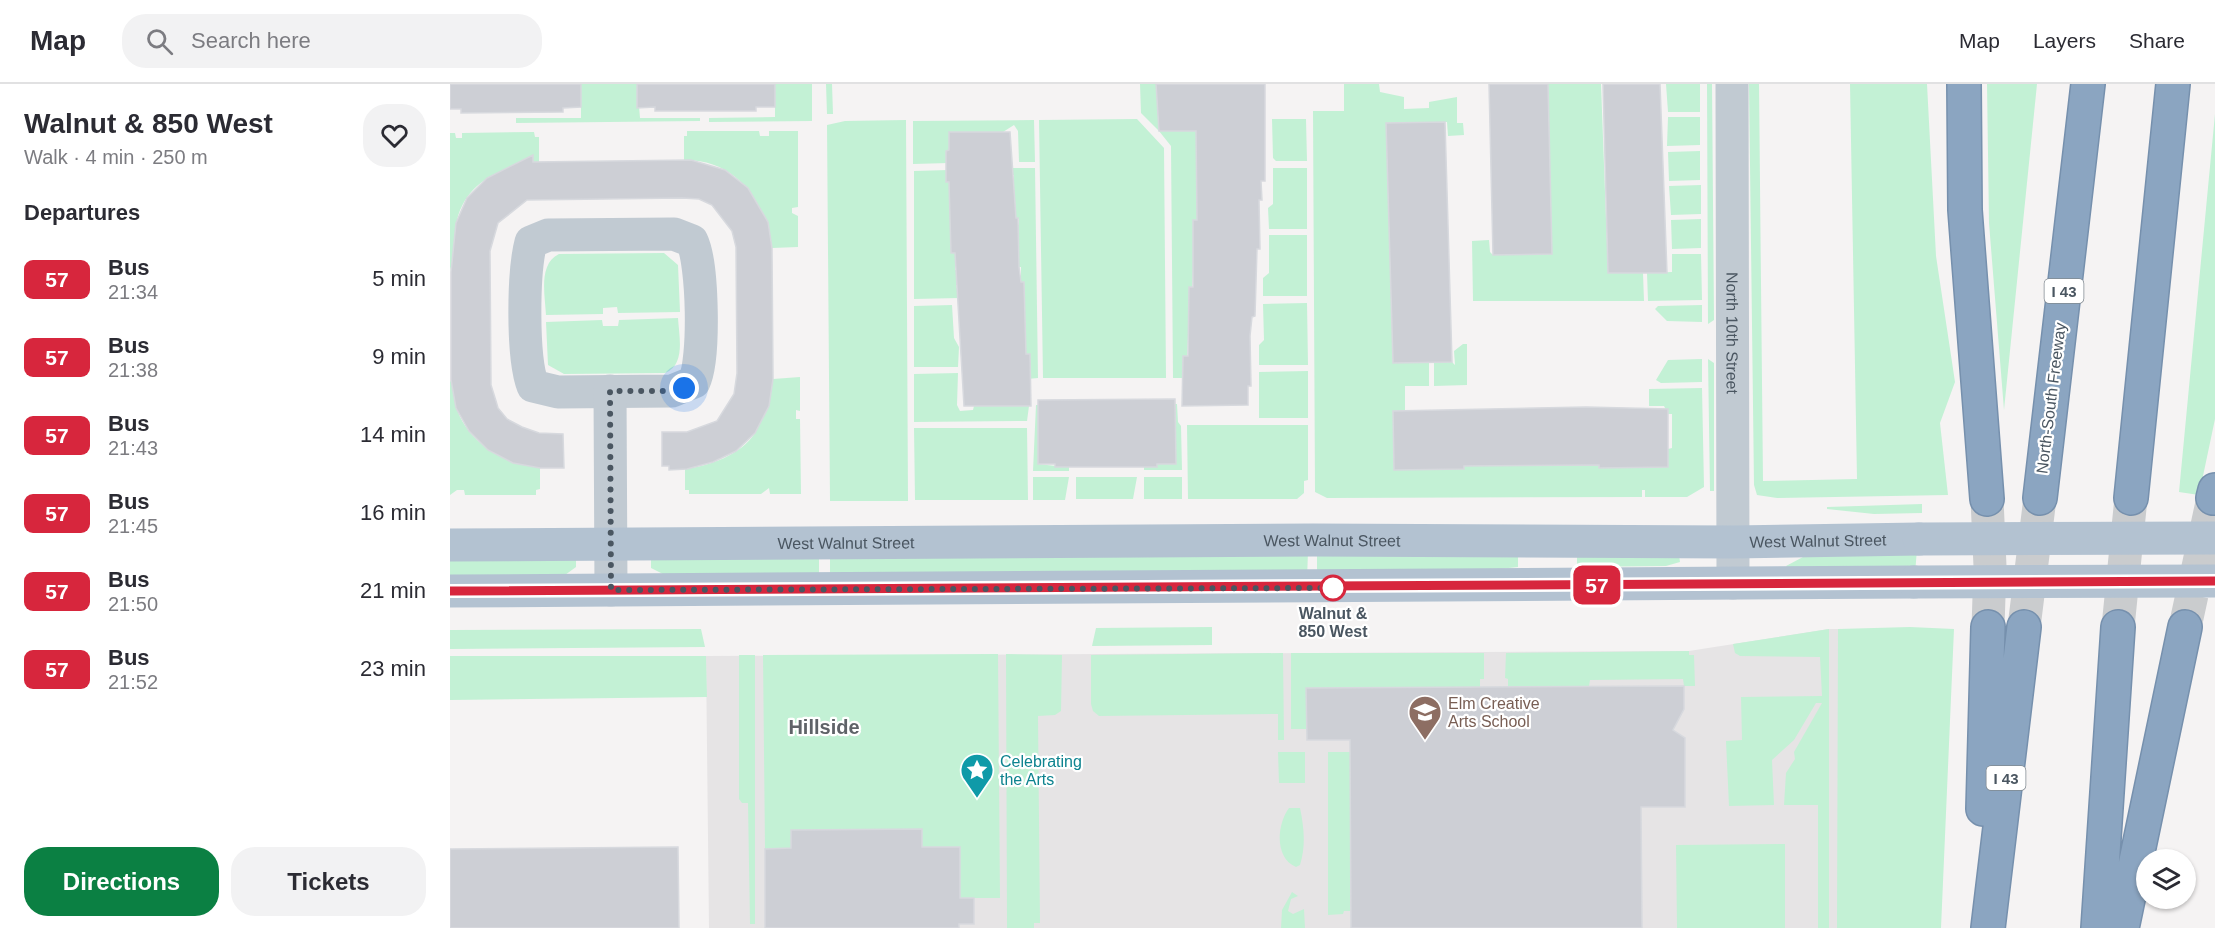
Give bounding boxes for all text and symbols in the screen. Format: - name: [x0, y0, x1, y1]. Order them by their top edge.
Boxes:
- search box: [122, 14, 542, 68]
- text: Map: [30, 25, 86, 56]
- icon: search: [143, 25, 176, 58]
- text: Search here: [191, 28, 311, 53]
- text: Map: [1959, 29, 2000, 52]
- text: Layers: [2033, 29, 2096, 52]
- text: Share: [2129, 29, 2185, 52]
- button: heart: [363, 104, 426, 167]
- text: Walnut & 850 West: [24, 108, 273, 139]
- text: Walk · 4 min · 250 m: [24, 146, 208, 168]
- text: Departures: [24, 200, 140, 225]
- text: Bus: [108, 255, 150, 280]
- text: 5 min: [372, 266, 426, 291]
- text: 57: [45, 268, 69, 291]
- street label: North 10th Street: [1724, 272, 1741, 395]
- road number: I 43: [2044, 279, 2084, 303]
- text: 21:34: [108, 281, 158, 303]
- street label: North-South Freeway: [2033, 321, 2069, 475]
- text: Bus: [108, 333, 150, 358]
- text: 9 min: [372, 344, 426, 369]
- text: 57: [45, 346, 69, 369]
- text: 21:38: [108, 359, 158, 381]
- your location: [669, 373, 699, 403]
- text: Bus: [108, 411, 150, 436]
- text: 14 min: [360, 422, 426, 447]
- text: 57: [45, 424, 69, 447]
- text: 21:43: [108, 437, 158, 459]
- text: Bus: [108, 489, 150, 514]
- text: 16 min: [360, 500, 426, 525]
- text: 57: [45, 502, 69, 525]
- text: 21:45: [108, 515, 158, 537]
- street label: West Walnut Street: [1263, 531, 1401, 549]
- street label: West Walnut Street: [1749, 531, 1887, 550]
- street label: West Walnut Street: [777, 534, 915, 552]
- line badge: 57: [1570, 566, 1624, 604]
- text: Bus: [108, 567, 150, 592]
- text: 57: [1585, 574, 1609, 597]
- marker: Walnut & 850 West: [1320, 575, 1346, 601]
- text: 21 min: [360, 578, 426, 603]
- text: 57: [45, 580, 69, 603]
- text: 21:50: [108, 593, 158, 615]
- place label: Walnut & 850 West: [1298, 605, 1368, 640]
- text: Bus: [108, 645, 150, 670]
- text: 23 min: [360, 656, 426, 681]
- text: 57: [45, 658, 69, 681]
- text: 21:52: [108, 671, 158, 693]
- school or university icon: Elm Creative Arts School: [1407, 694, 1443, 741]
- place label: Elm Creative Arts School: [1448, 695, 1540, 730]
- district label: Hillside: [788, 716, 860, 738]
- place icon: Celebrating the Arts: [959, 752, 995, 799]
- place label: Celebrating the Arts: [1000, 753, 1082, 788]
- road number: I 43: [1986, 766, 2026, 790]
- button: Directions: [24, 847, 219, 916]
- button: Tickets: [231, 847, 426, 916]
- map controls: [2136, 849, 2196, 909]
- button: layers: [2136, 849, 2196, 909]

